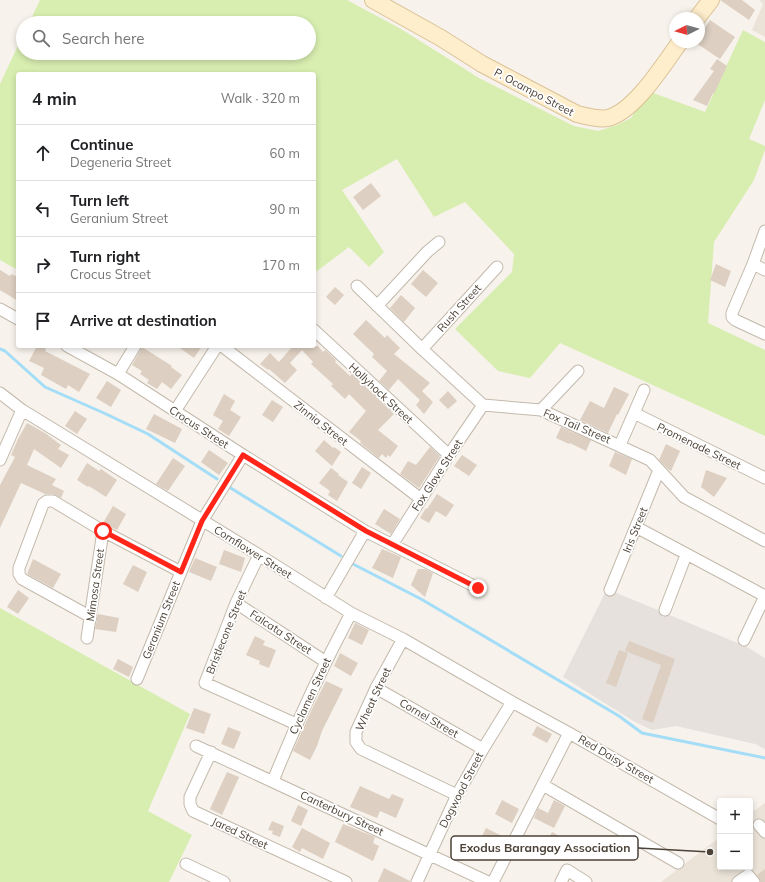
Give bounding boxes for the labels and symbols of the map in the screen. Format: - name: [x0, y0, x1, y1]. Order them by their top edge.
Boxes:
- north arrow: [669, 12, 705, 48]
- street label: P. Ocampo Street: [492, 65, 576, 119]
- street label: Rush Street: [434, 281, 484, 335]
- street label: Hollyhock Street: [346, 360, 416, 426]
- street label: Zinnia Street: [291, 398, 351, 448]
- street label: Crocus Street: [167, 403, 232, 452]
- street label: Fox Tail Street: [541, 406, 613, 447]
- street label: Promenade Street: [655, 420, 743, 472]
- street label: Fox Glove Street: [409, 436, 465, 514]
- street label: Iris Street: [619, 505, 651, 555]
- route start: [94, 522, 112, 540]
- street label: Cornflower Street: [211, 522, 295, 582]
- street label: Mimosa Street: [83, 548, 107, 622]
- street label: Geranium Street: [139, 579, 183, 661]
- route end: [469, 579, 487, 597]
- street label: Bristlecone Street: [203, 588, 249, 676]
- street label: Falcata Street: [247, 607, 315, 657]
- street label: Cyclamen Street: [286, 655, 334, 737]
- street label: Wheat Street: [352, 665, 394, 733]
- street label: Cornel Street: [397, 695, 461, 741]
- street label: Red Daisy Street: [576, 732, 656, 786]
- street label: Dogwood Street: [436, 750, 486, 830]
- street label: Canterbury Street: [298, 788, 386, 839]
- street label: Jared Street: [210, 814, 270, 852]
- callout: Exodus Barangay Association: [451, 836, 638, 860]
- text: Exodus Barangay Association: [460, 840, 630, 855]

